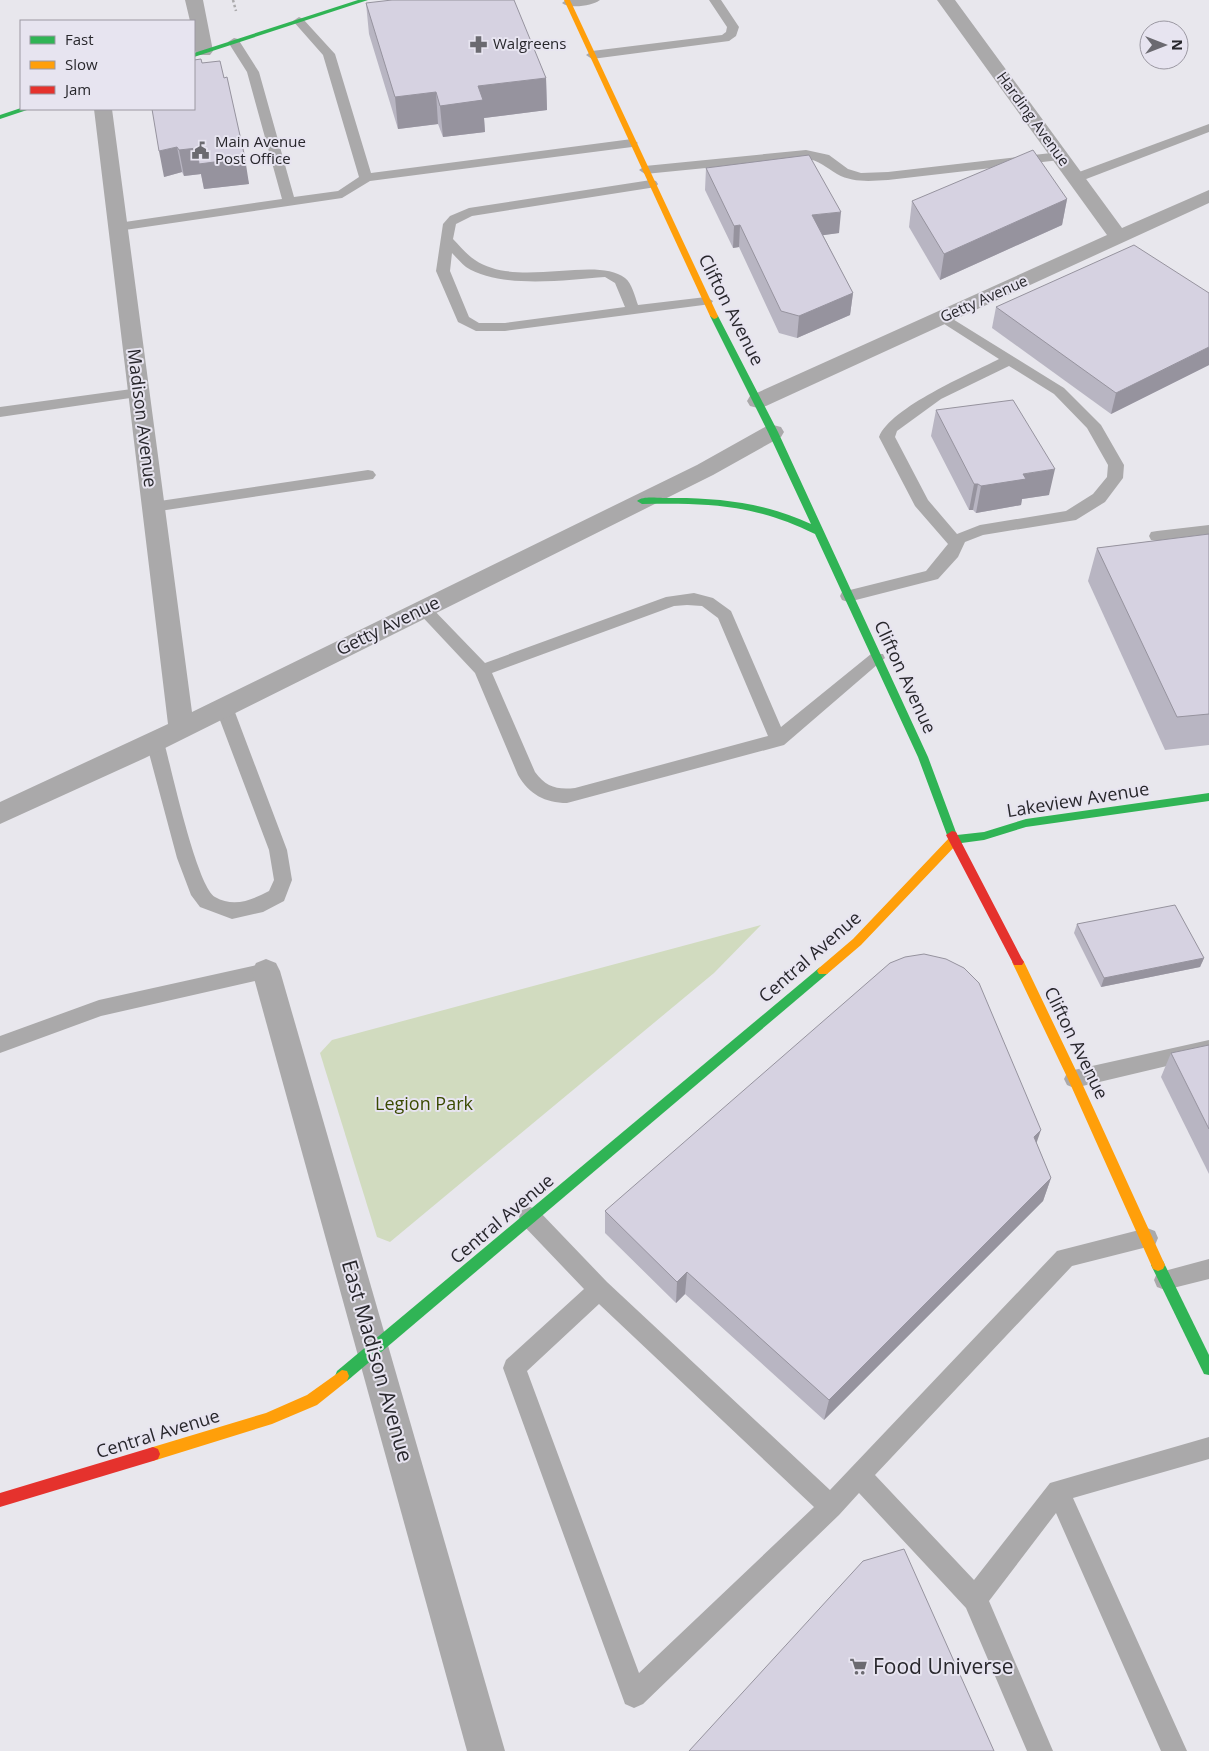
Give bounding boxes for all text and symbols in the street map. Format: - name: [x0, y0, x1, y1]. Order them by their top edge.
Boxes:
- legend: [20, 20, 195, 110]
- north arrow: [1139, 20, 1189, 70]
- text: Fast: [65, 29, 94, 49]
- place label: Walgreens: [493, 33, 566, 53]
- pharmacy icon: Walgreens: [469, 34, 489, 54]
- text: N: [1168, 39, 1187, 51]
- text: Slow: [65, 54, 98, 74]
- street label: Harding Avenue: [993, 67, 1075, 170]
- text: Jam: [63, 79, 91, 99]
- place label: Main Avenue Post Office: [215, 131, 306, 168]
- public building icon: Main Avenue Post Office: [191, 141, 211, 161]
- street label: Clifton Avenue: [693, 250, 770, 369]
- street label: Getty Avenue: [937, 270, 1030, 326]
- street label: Madison Avenue: [123, 347, 163, 489]
- street label: Getty Avenue: [332, 590, 443, 661]
- street label: Clifton Avenue: [869, 616, 943, 737]
- street label: Lakeview Avenue: [1005, 776, 1151, 822]
- street label: Central Avenue: [753, 905, 866, 1007]
- street label: Clifton Avenue: [1039, 982, 1114, 1103]
- park label: Legion Park: [375, 1091, 474, 1115]
- street label: Central Avenue: [445, 1168, 558, 1269]
- street label: East Madison Avenue: [336, 1256, 420, 1465]
- street label: Central Avenue: [93, 1403, 222, 1463]
- place label: Food Universe: [873, 1652, 1014, 1680]
- supermarket icon: Food Universe: [849, 1657, 869, 1677]

